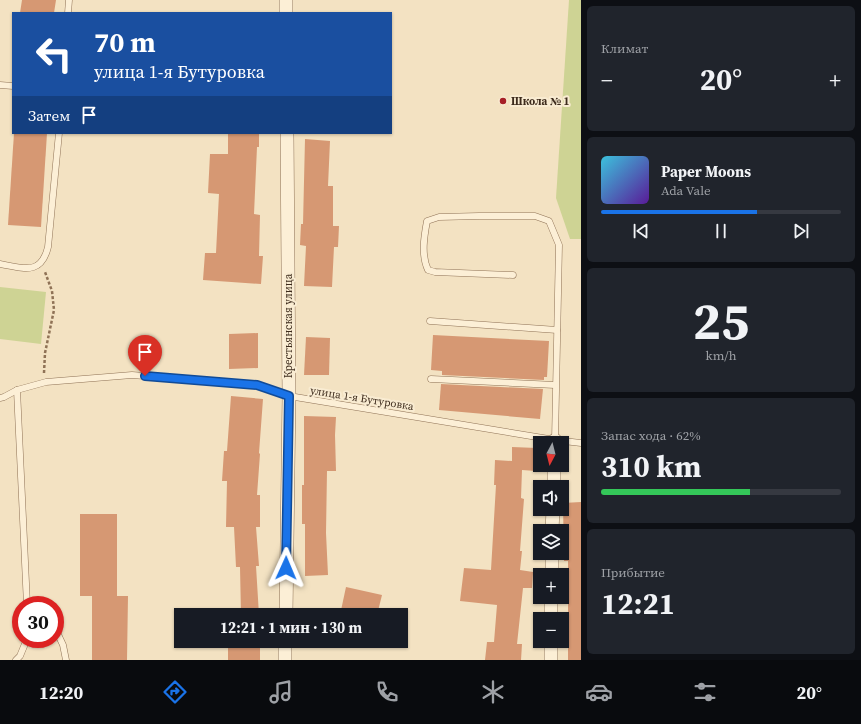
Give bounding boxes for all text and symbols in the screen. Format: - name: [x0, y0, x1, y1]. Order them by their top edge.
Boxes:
- text: 70 m: [94, 23, 156, 61]
- icon: left: [28, 28, 80, 80]
- text: Климат: [601, 40, 648, 57]
- text: улица 1-я Бутуровка: [94, 59, 265, 84]
- text: 20°: [700, 59, 742, 100]
- text: −: [601, 65, 613, 95]
- text: +: [829, 65, 841, 95]
- place label: Школа № 1: [511, 94, 569, 109]
- marker: Школа № 1: [498, 96, 508, 106]
- icon: arrive: [78, 104, 100, 126]
- text: Затем: [28, 105, 70, 126]
- text: Paper Moons: [661, 161, 751, 182]
- text: Ada Vale: [661, 182, 711, 199]
- icon: previous: [630, 220, 652, 242]
- icon: pause: [710, 220, 732, 242]
- icon: next: [790, 220, 812, 242]
- street label: Крестьянская улица: [281, 273, 296, 378]
- text: 25: [693, 285, 749, 356]
- pin: [128, 335, 162, 376]
- icon: arrive: [134, 341, 156, 363]
- text: km/h: [706, 347, 736, 364]
- street label: улица 1-я Бутуровка: [309, 383, 415, 414]
- text: Запас хода · 62%: [601, 427, 701, 444]
- north arrow: [533, 436, 569, 472]
- map controls: [533, 436, 569, 648]
- text: 310 km: [601, 446, 701, 487]
- button: sound: [533, 480, 569, 516]
- button: layers: [533, 524, 569, 560]
- position arrow: [265, 547, 307, 589]
- text: Прибытие: [601, 564, 665, 581]
- button: +: [533, 568, 569, 604]
- text: 12:21: [601, 583, 675, 624]
- speed limit sign: 30: [12, 596, 64, 648]
- button: −: [533, 612, 569, 648]
- text: 12:21 · 1 мин · 130 m: [220, 617, 362, 638]
- icon: directions: [161, 678, 189, 706]
- icon: music: [267, 678, 295, 706]
- icon: phone: [373, 678, 401, 706]
- icon: climate: [479, 678, 507, 706]
- icon: car: [585, 678, 613, 706]
- icon: filters: [691, 678, 719, 706]
- text: 12:20: [39, 680, 83, 705]
- text: 20°: [797, 680, 822, 705]

